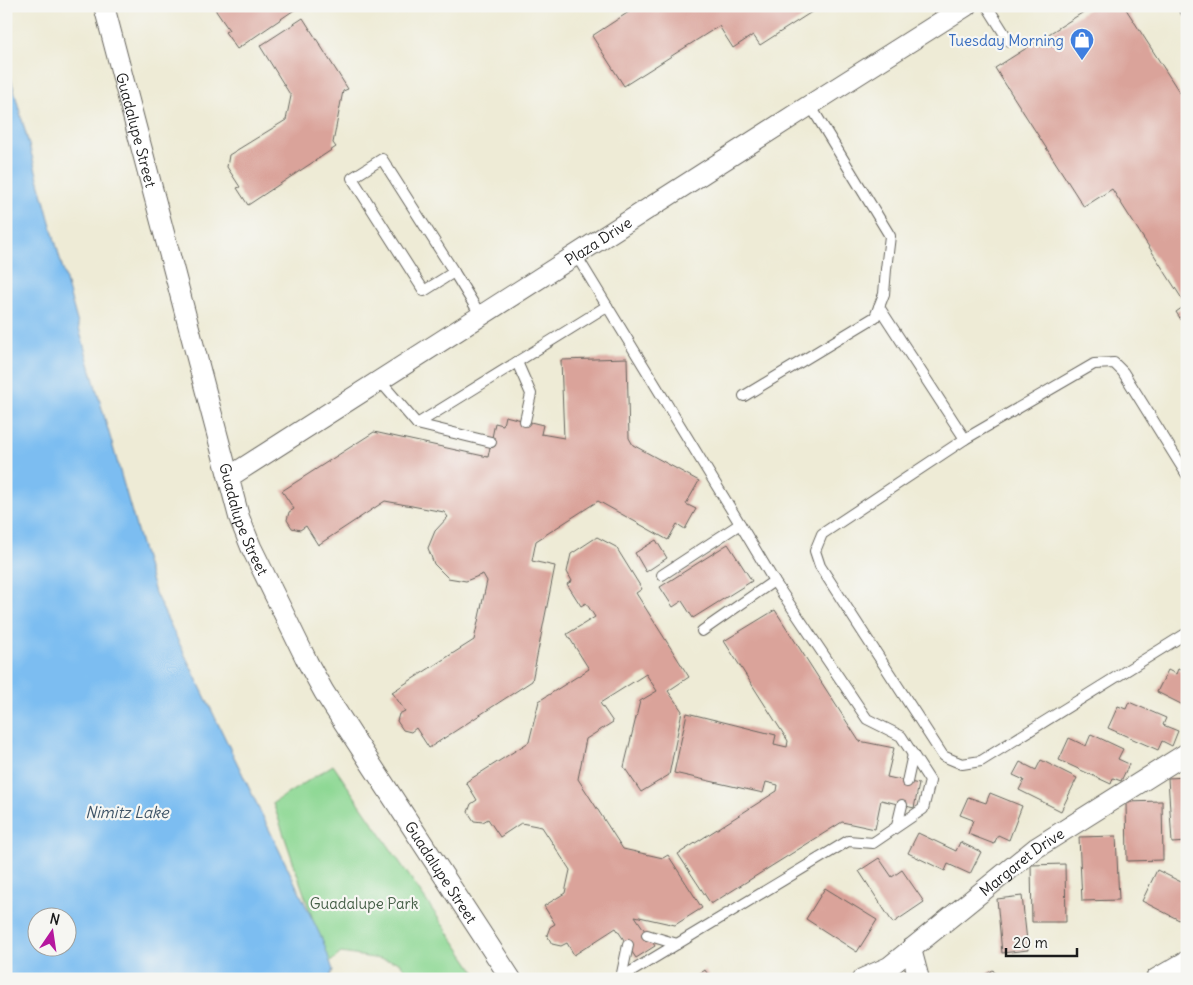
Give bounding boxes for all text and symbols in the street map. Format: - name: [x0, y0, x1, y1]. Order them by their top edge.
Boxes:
- shop icon: Tuesday Morning: [1069, 27, 1095, 61]
- place label: Tuesday Morning: [949, 31, 1064, 50]
- street label: Guadalupe Street: [112, 70, 161, 189]
- street label: Plaza Drive: [561, 212, 635, 269]
- street label: Guadalupe Street: [216, 461, 273, 578]
- water label: Nimitz Lake: [85, 802, 170, 822]
- street label: Guadalupe Street: [401, 817, 481, 927]
- street label: Margaret Drive: [975, 823, 1067, 900]
- park label: Guadalupe Park: [310, 894, 419, 913]
- north arrow: [28, 908, 78, 958]
- text: N: [48, 909, 62, 929]
- scale bar: [1006, 925, 1077, 957]
- text: 20 m: [1013, 933, 1048, 952]

